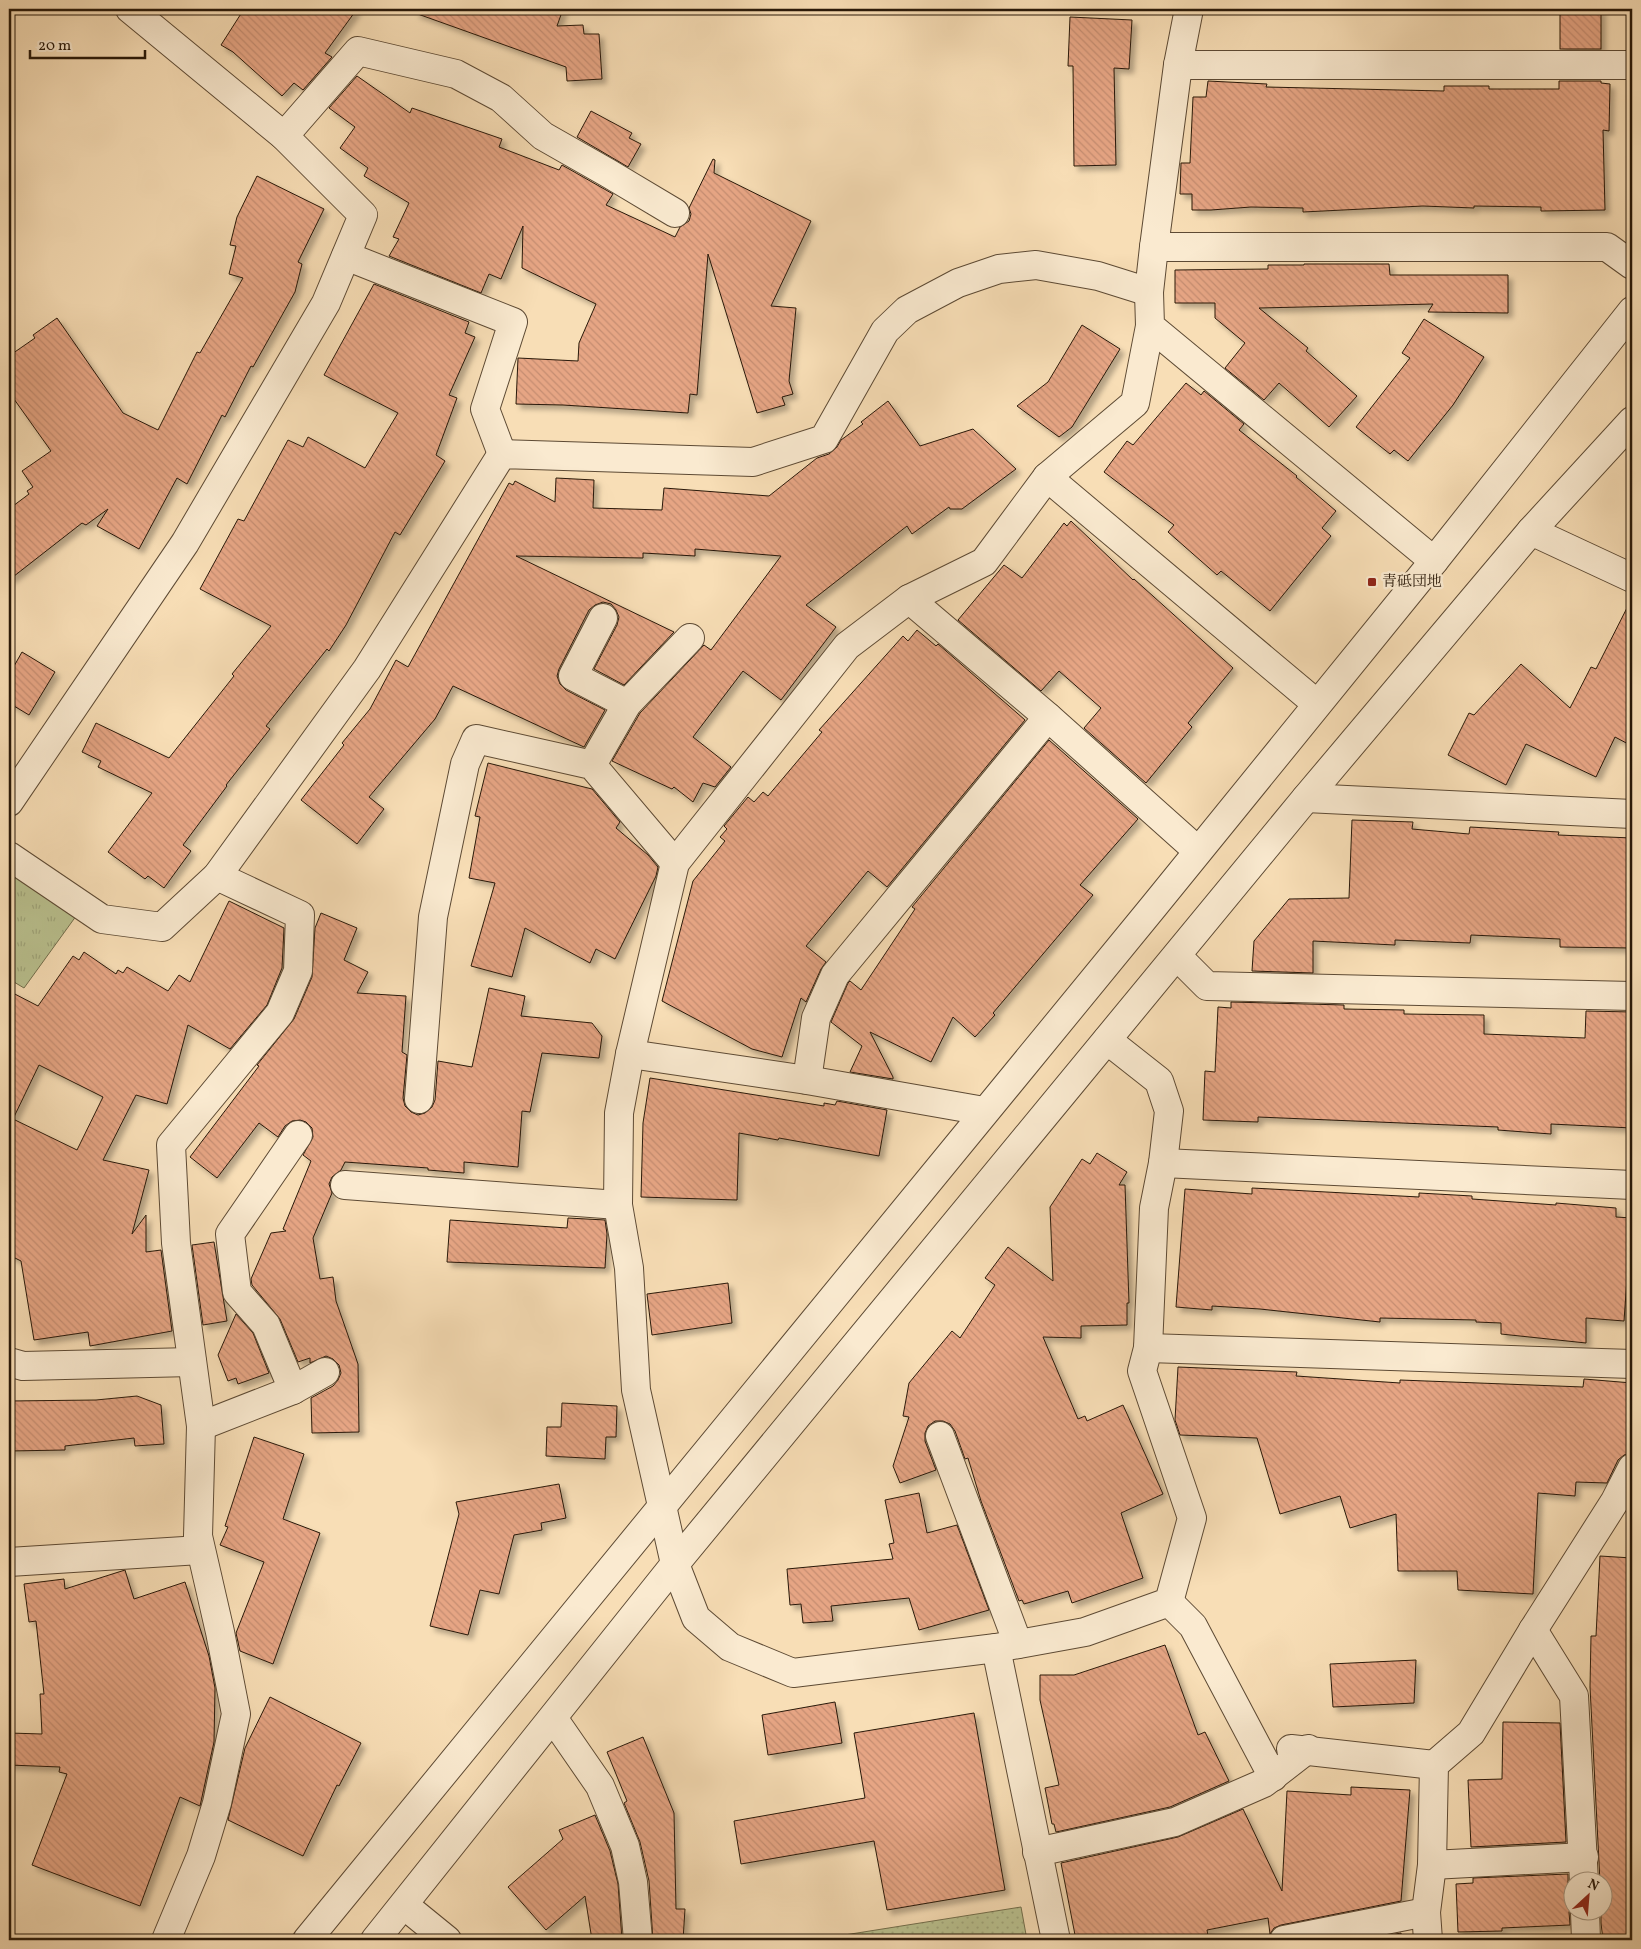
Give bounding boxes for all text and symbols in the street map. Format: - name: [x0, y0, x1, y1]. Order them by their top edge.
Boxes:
- scale bar: [30, 28, 145, 60]
- text: 20 m: [38, 36, 71, 57]
- place label: 青砥団地: [1382, 572, 1442, 593]
- marker: 青砥団地: [1366, 576, 1378, 588]
- north arrow: [1564, 1872, 1614, 1922]
- text: N: [1584, 1875, 1602, 1896]

